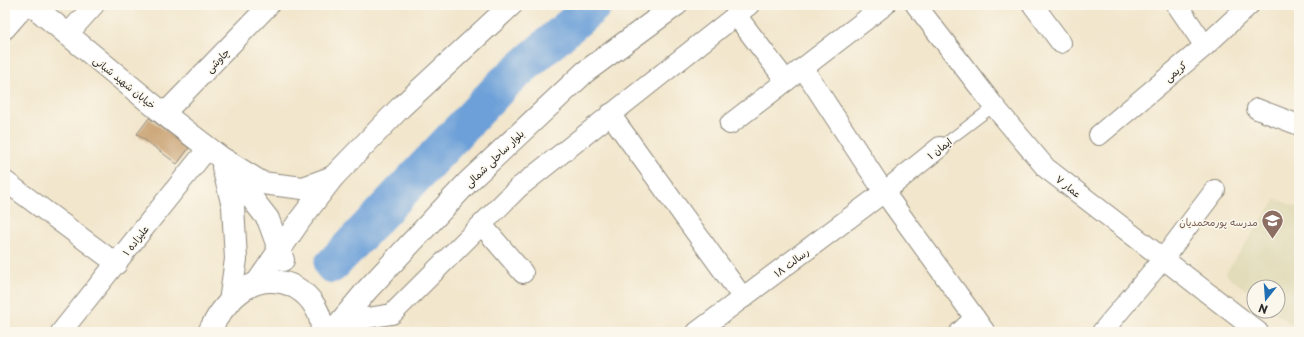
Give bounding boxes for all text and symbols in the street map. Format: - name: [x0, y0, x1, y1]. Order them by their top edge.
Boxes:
- street label: چاوشی: [202, 44, 233, 76]
- street label: خیابان شهید شبانی: [90, 52, 159, 113]
- street label: کریمی: [1161, 57, 1190, 86]
- street label: بلوار ساحلی شمالی: [461, 126, 528, 191]
- street label: ایمان ۱: [924, 134, 954, 162]
- street label: عمار ۷: [1053, 171, 1085, 201]
- school or university icon: مدرسه پورمحمدیان: [1260, 208, 1286, 241]
- place label: مدرسه پورمحمدیان: [1179, 214, 1258, 229]
- street label: علیزاده ۱: [118, 222, 152, 258]
- street label: رسالت ۱۸: [770, 244, 812, 280]
- north arrow: [1246, 279, 1286, 319]
- text: N: [1256, 300, 1270, 318]

